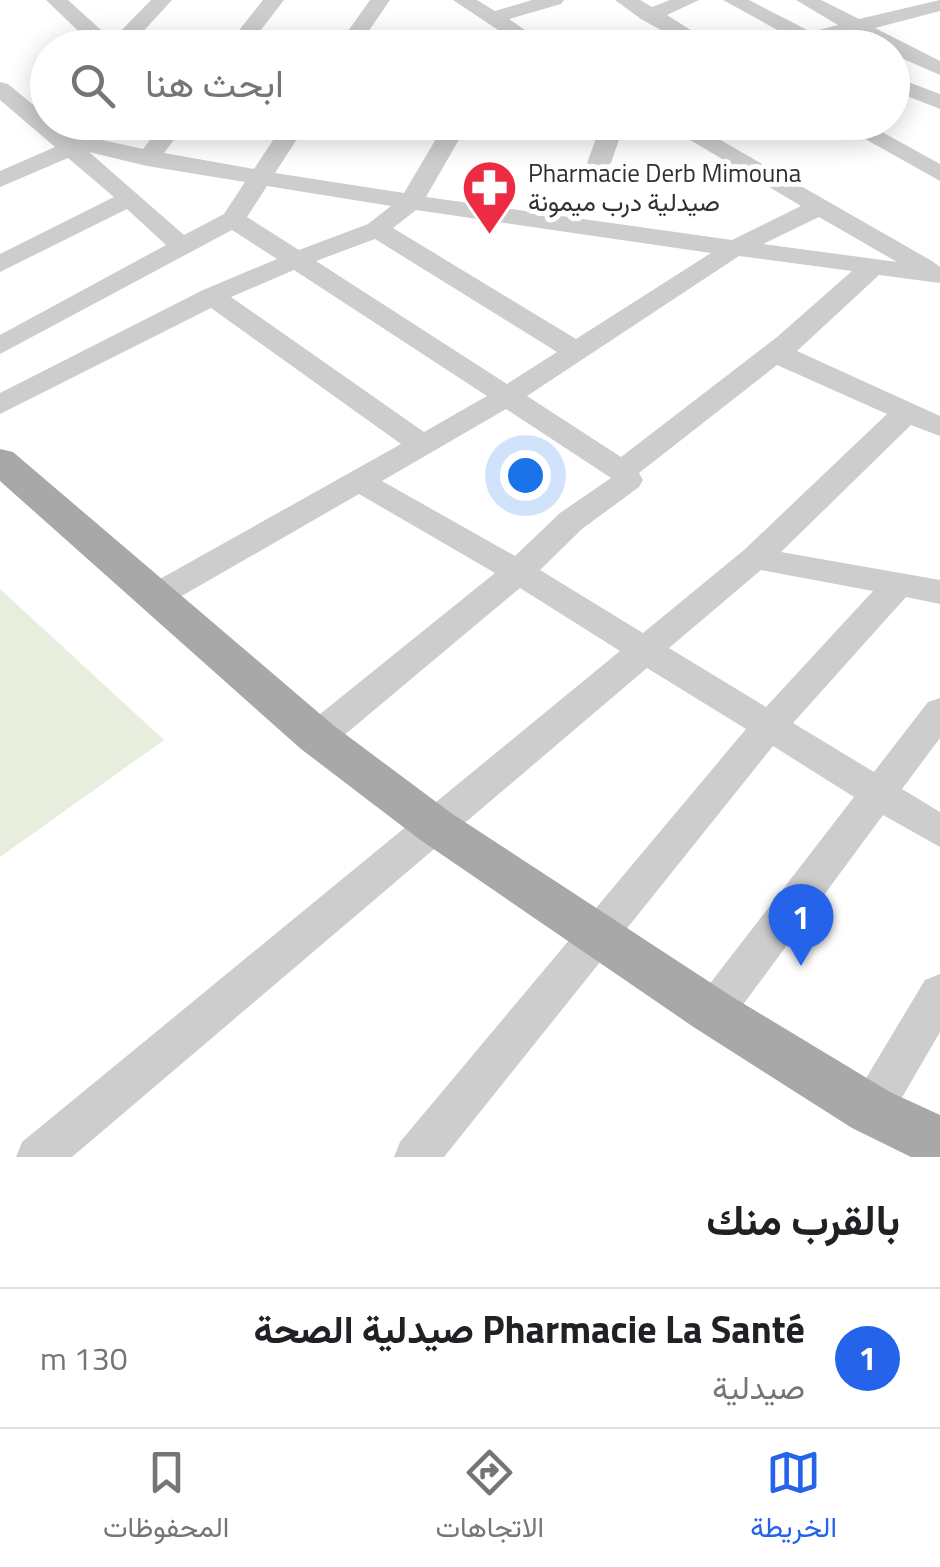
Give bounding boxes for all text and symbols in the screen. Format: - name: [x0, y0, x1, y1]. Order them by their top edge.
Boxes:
- search box: [30, 30, 910, 140]
- text: ابحث هنا: [145, 54, 284, 112]
- icon: search: [65, 58, 120, 113]
- place label: Pharmacie Derb Mimouna صيدلية درب ميمونة: [528, 154, 802, 221]
- pharmacy icon: Pharmacie Derb Mimouna صيدلية درب ميمونة: [459, 157, 519, 236]
- your location: [500, 450, 551, 501]
- pin: 1: [768, 884, 834, 966]
- text: بالقرب منك: [706, 1187, 900, 1251]
- text: Pharmacie La Santé صيدلية الصحة: [253, 1300, 805, 1358]
- text: 130 m: [40, 1334, 128, 1382]
- text: 1: [859, 1334, 876, 1382]
- text: صيدلية: [712, 1363, 805, 1411]
- tab: المحفوظات: [103, 1445, 229, 1552]
- tab: الاتجاهات: [435, 1445, 544, 1552]
- tab: الخريطة: [750, 1445, 837, 1552]

